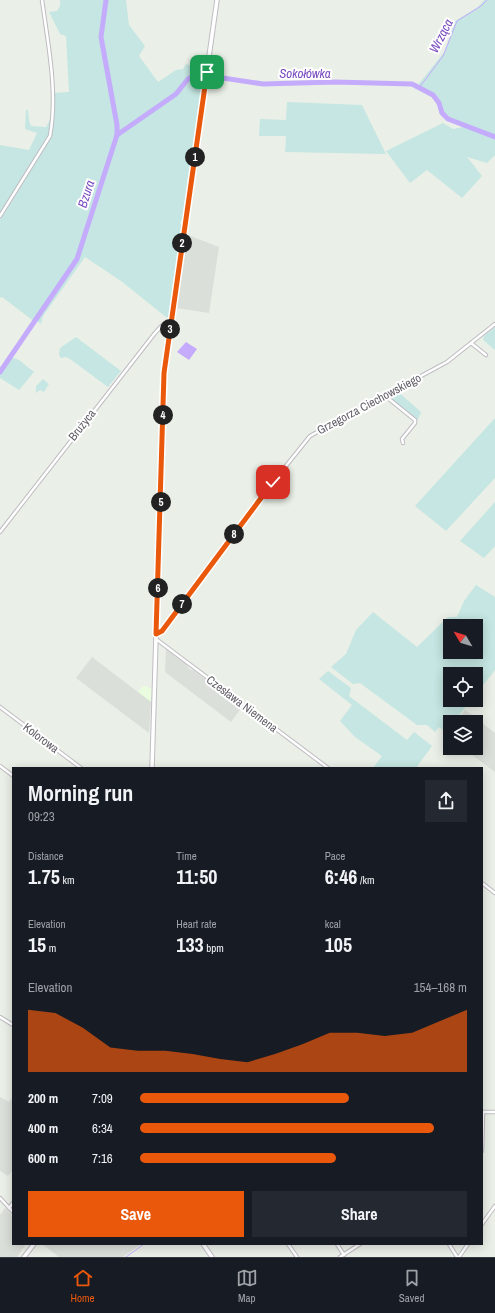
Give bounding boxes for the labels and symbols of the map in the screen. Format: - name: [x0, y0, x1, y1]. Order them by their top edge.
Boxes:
- water label: Wrząca: [425, 16, 457, 56]
- pin: [190, 55, 224, 89]
- water label: Sokołówka: [279, 65, 331, 82]
- pin: 1: [185, 147, 205, 167]
- water label: Bzura: [74, 178, 98, 210]
- pin: 2: [172, 233, 192, 253]
- pin: 3: [160, 319, 180, 339]
- street label: Grzegorza Ciechowskiego: [314, 370, 424, 438]
- pin: 4: [153, 405, 173, 425]
- street label: Brużyca: [65, 406, 100, 444]
- pin: [256, 465, 290, 499]
- pin: 5: [151, 492, 171, 512]
- pin: 8: [224, 524, 244, 544]
- pin: 6: [148, 578, 168, 598]
- pin: 7: [172, 594, 192, 614]
- north arrow: [443, 619, 483, 659]
- street label: Czesława Niemena: [203, 672, 281, 736]
- street label: Kolorowa: [20, 719, 63, 757]

